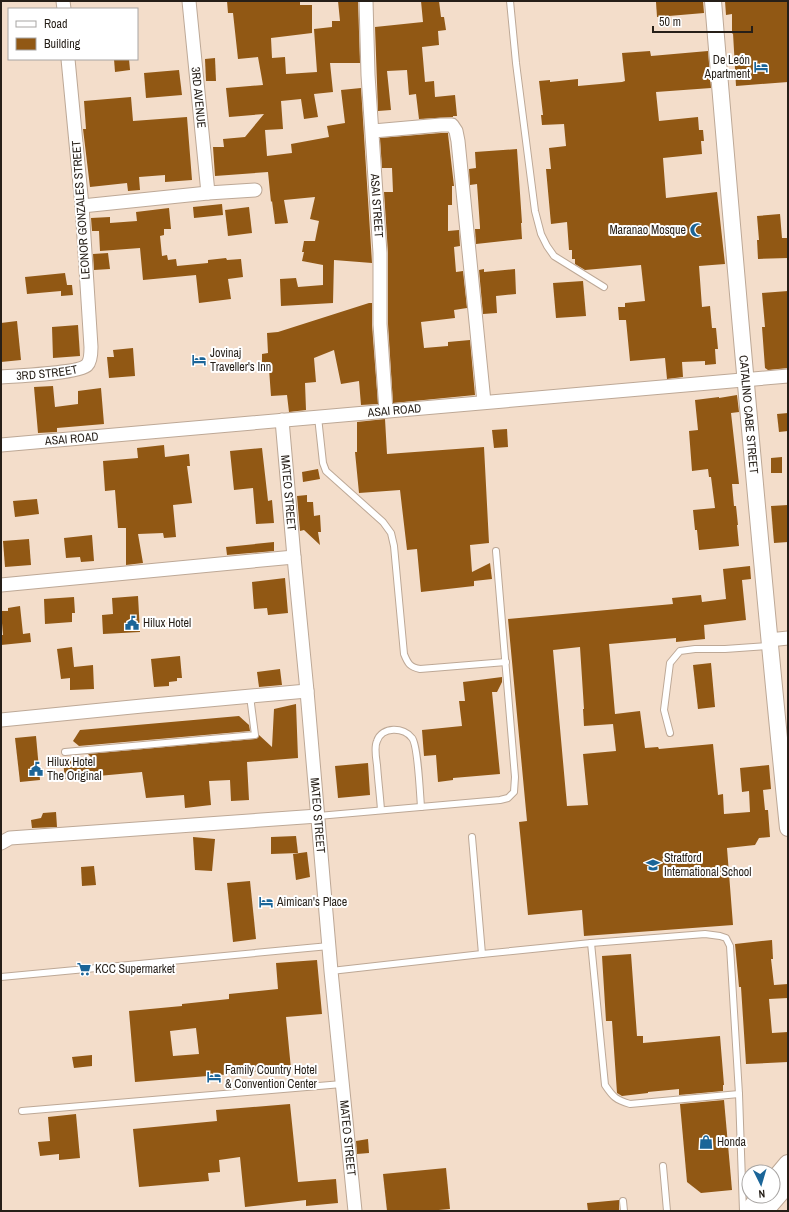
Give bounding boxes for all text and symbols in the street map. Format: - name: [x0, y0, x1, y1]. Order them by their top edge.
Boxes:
- legend: [8, 8, 138, 60]
- scale bar: [653, 8, 752, 34]
- text: 50 m: [659, 14, 681, 30]
- text: Road: [44, 16, 68, 32]
- text: Building: [44, 36, 81, 52]
- place label: De León Apartment: [704, 52, 750, 82]
- hotel icon: De León Apartment: [753, 59, 769, 75]
- street label: 3RD AVENUE: [188, 66, 210, 129]
- street label: LEONOR GONZALES STREET: [68, 140, 94, 280]
- street label: ASAI STREET: [367, 172, 387, 238]
- place label: Maranao Mosque: [609, 222, 686, 238]
- mosque icon: Maranao Mosque: [689, 222, 705, 238]
- place label: Jovinaj Traveller's Inn: [210, 345, 271, 375]
- hotel icon: Jovinaj Traveller's Inn: [191, 352, 207, 368]
- street label: CATALINO CABE STREET: [735, 354, 762, 474]
- street label: 3RD STREET: [16, 361, 79, 384]
- street label: ASAI ROAD: [366, 400, 422, 421]
- street label: ASAI ROAD: [43, 428, 99, 449]
- street label: MATEO STREET: [277, 454, 300, 531]
- public building icon: Hilux Hotel: [124, 615, 140, 631]
- place label: Hilux Hotel: [143, 615, 191, 631]
- place label: Hilux Hotel The Original: [47, 754, 102, 784]
- public building icon: Hilux Hotel The Original: [28, 761, 44, 777]
- street label: MATEO STREET: [306, 777, 329, 854]
- place label: Stratford International School: [664, 850, 752, 880]
- school or university icon: Stratford International School: [645, 857, 661, 873]
- hotel icon: Aimican's Place: [258, 894, 274, 910]
- place label: Aimican's Place: [276, 894, 347, 910]
- supermarket icon: KCC Supermarket: [76, 961, 92, 977]
- place label: KCC Supermarket: [95, 961, 175, 977]
- place label: Family Country Hotel & Convention Center: [225, 1062, 318, 1092]
- hotel icon: Family Country Hotel & Convention Center: [206, 1069, 222, 1085]
- street label: MATEO STREET: [336, 1099, 359, 1177]
- shop icon: Honda: [698, 1134, 714, 1150]
- place label: Honda: [717, 1134, 747, 1150]
- north arrow: [741, 1164, 781, 1204]
- text: N: [758, 1187, 766, 1201]

